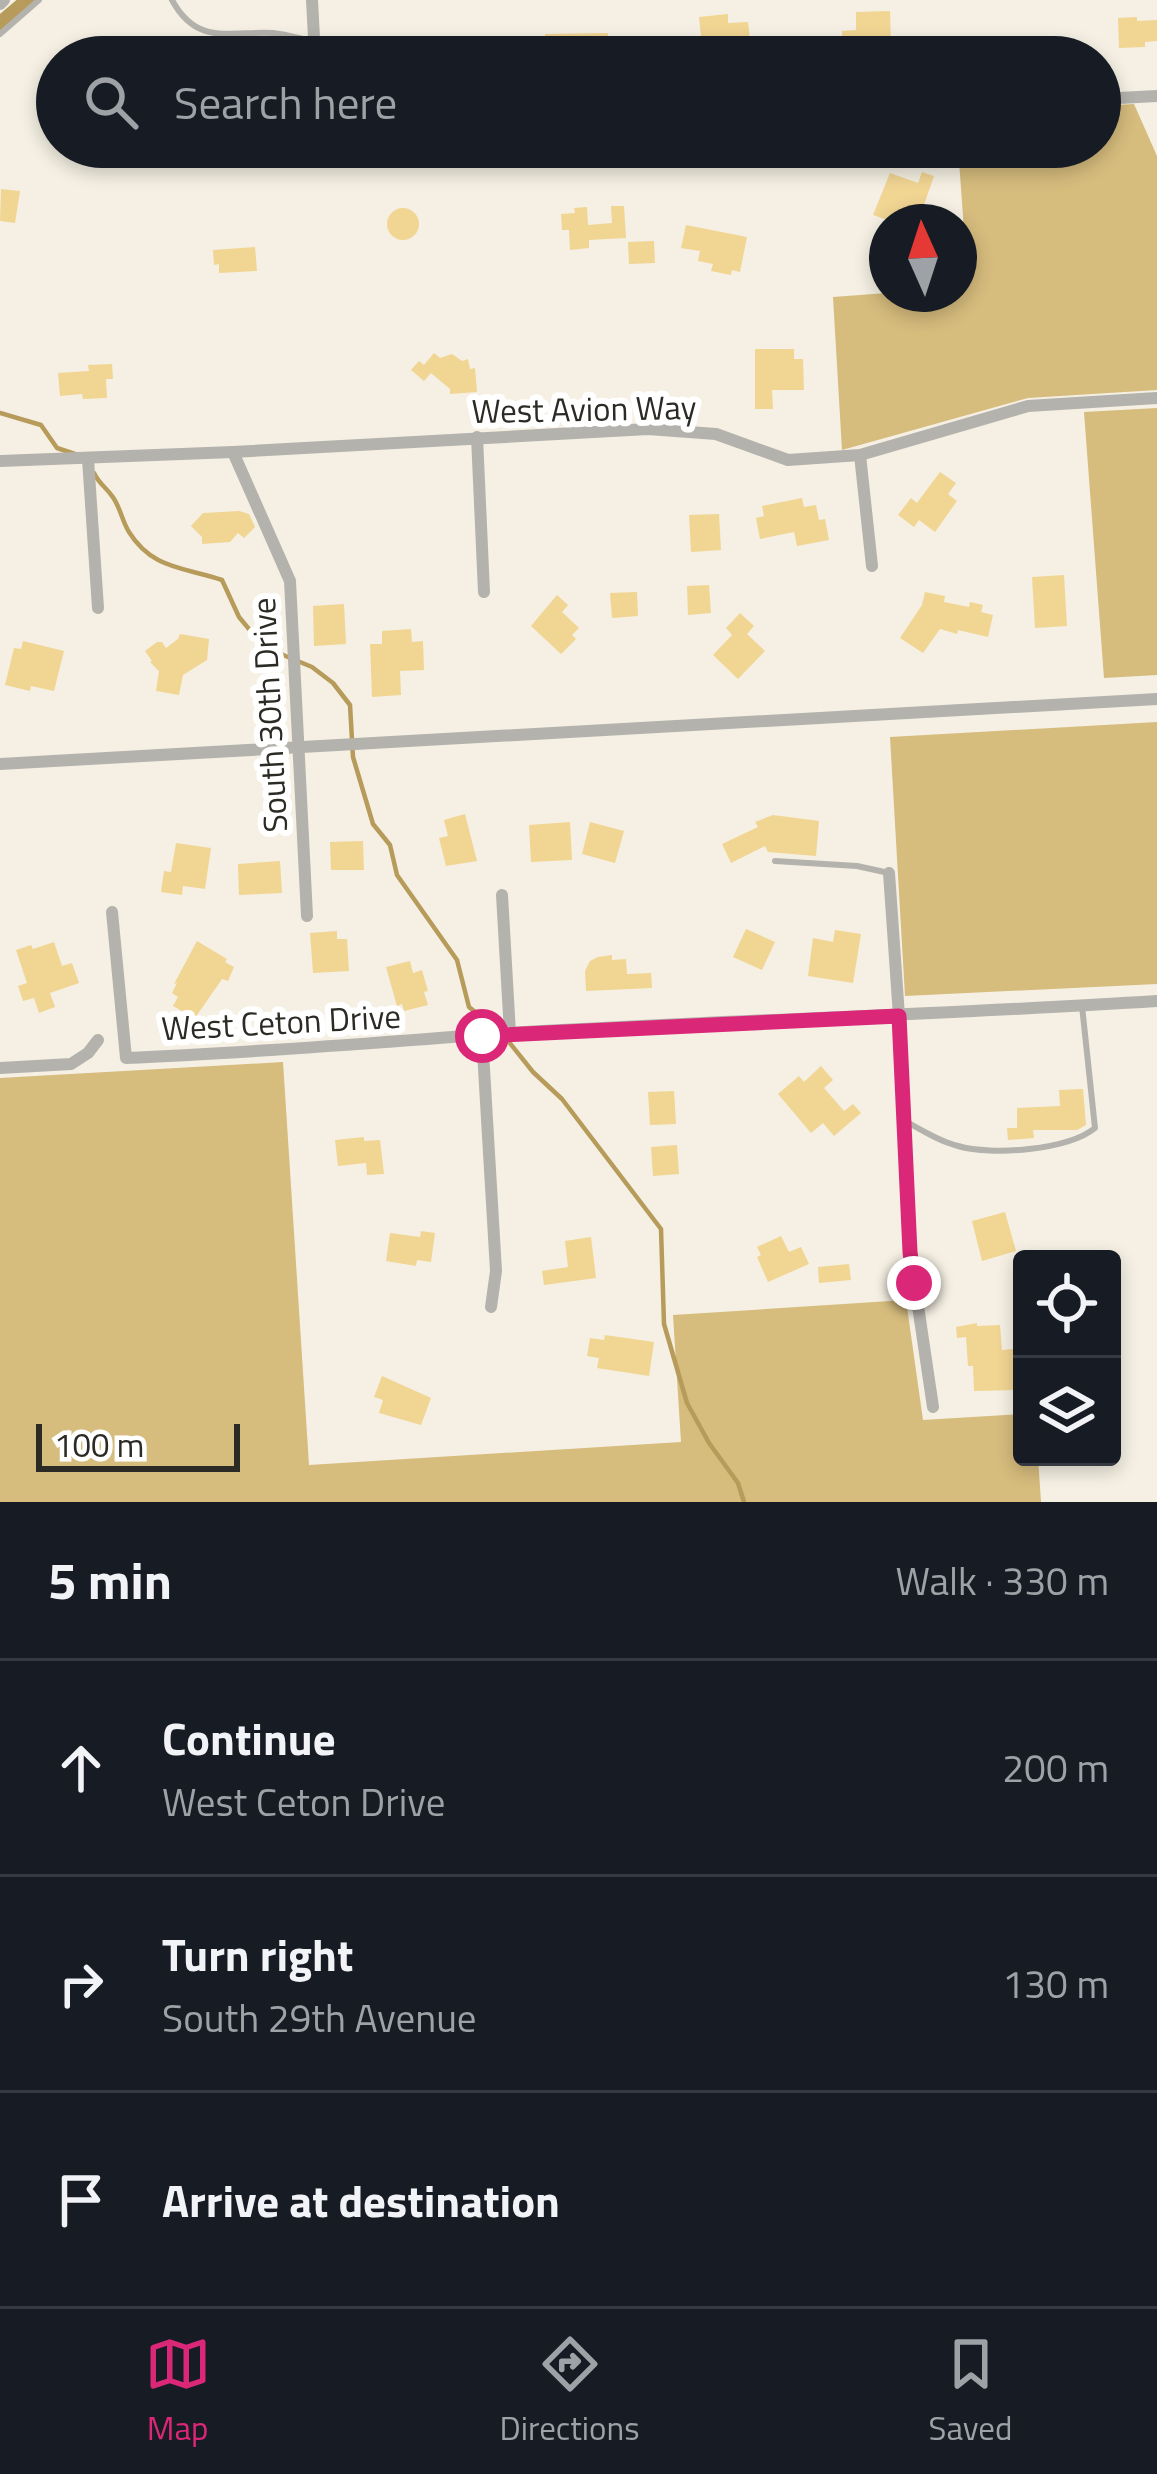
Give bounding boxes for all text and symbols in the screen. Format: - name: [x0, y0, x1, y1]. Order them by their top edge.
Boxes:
- search box: [36, 36, 1121, 168]
- text: Search here: [174, 68, 397, 136]
- icon: search: [78, 69, 144, 135]
- north arrow: [869, 204, 977, 312]
- street label: West Avion Way: [471, 382, 697, 436]
- street label: South 30th Drive: [238, 596, 300, 834]
- street label: West Ceton Drive: [160, 991, 402, 1053]
- route start: [455, 1009, 509, 1063]
- map controls: [1013, 1250, 1121, 1466]
- button: locate: [1013, 1250, 1121, 1358]
- route end: [887, 1256, 941, 1310]
- button: layers: [1013, 1358, 1121, 1466]
- scale bar: [36, 1418, 240, 1471]
- text: 100 m: [54, 1420, 144, 1470]
- text: 5 min: [48, 1541, 172, 1619]
- text: Walk · 330 m: [895, 1551, 1109, 1610]
- text: Continue: [162, 1704, 336, 1772]
- icon: ahead: [48, 1735, 114, 1801]
- text: 200 m: [1002, 1738, 1109, 1797]
- text: West Ceton Drive: [162, 1772, 445, 1831]
- text: Turn right: [162, 1920, 353, 1988]
- icon: right: [48, 1951, 114, 2017]
- text: 130 m: [1002, 1954, 1109, 2013]
- text: South 29th Avenue: [162, 1988, 477, 2047]
- text: Arrive at destination: [162, 2166, 560, 2234]
- icon: arrive: [48, 2167, 114, 2233]
- tab: Map: [145, 2331, 211, 2453]
- tab: Directions: [500, 2331, 640, 2453]
- tab: Saved: [929, 2331, 1012, 2453]

